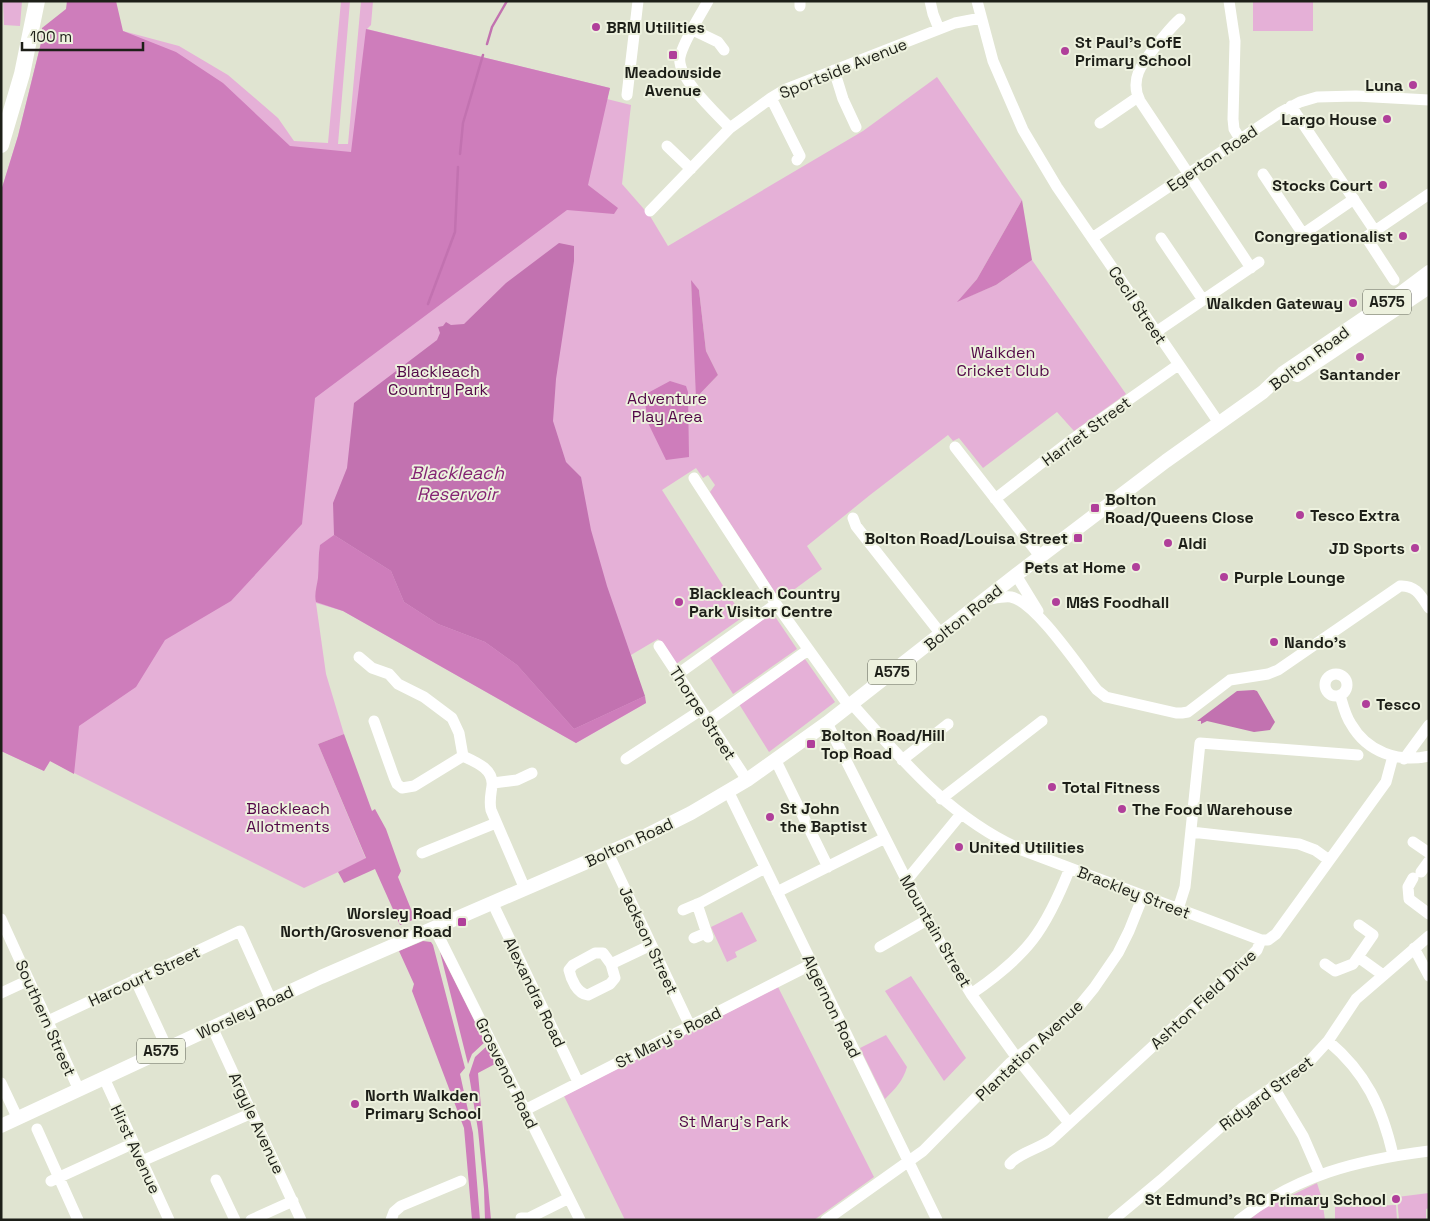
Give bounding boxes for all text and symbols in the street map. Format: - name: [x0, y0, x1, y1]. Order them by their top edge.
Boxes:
- place label: BRM Utilities: [606, 17, 705, 38]
- scale bar: [22, 20, 144, 52]
- marker: BRM Utilities: [590, 21, 602, 33]
- text: 100 m: [30, 27, 72, 46]
- place label: St Paul's CofE Primary School: [1075, 32, 1191, 71]
- street label: Sportside Avenue: [776, 33, 910, 104]
- marker: St Paul's CofE Primary School: [1059, 45, 1071, 57]
- marker: Meadowside Avenue: [667, 49, 679, 61]
- place label: Meadowside Avenue: [624, 62, 722, 101]
- place label: Luna: [1365, 75, 1403, 96]
- marker: Luna: [1407, 79, 1419, 91]
- place label: Largo House: [1281, 109, 1377, 130]
- marker: Largo House: [1381, 113, 1393, 125]
- street label: Egerton Road: [1163, 120, 1262, 196]
- place label: Stocks Court: [1272, 175, 1373, 196]
- marker: Stocks Court: [1377, 179, 1389, 191]
- place label: Congregationalist: [1254, 226, 1393, 247]
- marker: Congregationalist: [1397, 230, 1409, 242]
- street label: Cecil Street: [1104, 262, 1171, 349]
- road number: A575: [1363, 290, 1411, 314]
- place label: Walkden Gateway: [1206, 293, 1343, 314]
- marker: Walkden Gateway: [1347, 297, 1359, 309]
- street label: Bolton Road: [1265, 322, 1353, 395]
- park label: Walkden Cricket Club: [957, 342, 1049, 381]
- marker: Santander: [1354, 351, 1366, 363]
- park label: Blackleach Country Park: [388, 361, 488, 400]
- place label: Santander: [1320, 364, 1400, 385]
- park label: Adventure Play Area: [627, 388, 707, 427]
- street label: Harriet Street: [1038, 392, 1135, 471]
- water label: Blackleach Reservoir: [410, 461, 505, 505]
- place label: Bolton Road/Queens Close: [1105, 489, 1254, 528]
- marker: Bolton Road/Queens Close: [1089, 502, 1101, 514]
- place label: Tesco Extra: [1310, 505, 1400, 526]
- marker: Tesco Extra: [1294, 509, 1306, 521]
- place label: Bolton Road/Louisa Street: [864, 528, 1068, 549]
- marker: Bolton Road/Louisa Street: [1072, 532, 1084, 544]
- place label: Aldi: [1178, 533, 1207, 554]
- marker: Aldi: [1162, 537, 1174, 549]
- place label: JD Sports: [1329, 538, 1405, 559]
- marker: JD Sports: [1409, 542, 1421, 554]
- place label: Pets at Home: [1025, 557, 1126, 578]
- marker: Pets at Home: [1130, 561, 1142, 573]
- place label: Purple Lounge: [1234, 567, 1345, 588]
- marker: Purple Lounge: [1218, 571, 1230, 583]
- street label: Bolton Road: [920, 579, 1007, 655]
- place label: Blackleach Country Park Visitor Centre: [689, 583, 840, 622]
- place label: M&S Foodhall: [1066, 592, 1169, 613]
- marker: Blackleach Country Park Visitor Centre: [673, 596, 685, 608]
- marker: M&S Foodhall: [1050, 596, 1062, 608]
- place label: Nando's: [1284, 632, 1346, 653]
- marker: Nando's: [1268, 636, 1280, 648]
- road number: A575: [868, 660, 916, 684]
- street label: Thorpe Street: [664, 662, 741, 764]
- place label: Tesco: [1376, 694, 1421, 715]
- marker: Tesco: [1360, 698, 1372, 710]
- place label: Bolton Road/Hill Top Road: [821, 725, 945, 764]
- marker: Bolton Road/Hill Top Road: [805, 738, 817, 750]
- place label: Total Fitness: [1062, 777, 1160, 798]
- marker: Total Fitness: [1046, 781, 1058, 793]
- park label: Blackleach Allotments: [246, 798, 330, 837]
- place label: St John the Baptist: [780, 798, 867, 837]
- place label: The Food Warehouse: [1132, 799, 1293, 820]
- marker: The Food Warehouse: [1116, 803, 1128, 815]
- marker: St John the Baptist: [764, 811, 776, 823]
- street label: Bolton Road: [582, 813, 676, 872]
- place label: United Utilities: [969, 837, 1084, 858]
- marker: United Utilities: [953, 841, 965, 853]
- street label: Brackley Street: [1074, 861, 1193, 924]
- street label: Mountain Street: [895, 871, 976, 991]
- street label: Jackson Street: [614, 883, 683, 998]
- place label: Worsley Road North/Grosvenor Road: [280, 903, 452, 942]
- marker: Worsley Road North/Grosvenor Road: [456, 916, 468, 928]
- street label: Alexandra Road: [499, 934, 570, 1051]
- street label: Harcourt Street: [85, 941, 204, 1012]
- street label: Ashton Field Drive: [1146, 945, 1261, 1054]
- street label: Algernon Road: [797, 951, 866, 1061]
- street label: Southern Street: [11, 957, 81, 1080]
- street label: Worsley Road: [193, 981, 297, 1044]
- street label: Plantation Avenue: [971, 995, 1088, 1106]
- street label: St Mary's Road: [612, 1002, 725, 1073]
- street label: Grosvenor Road: [471, 1014, 543, 1132]
- road number: A575: [137, 1038, 185, 1064]
- street label: Ridyard Street: [1215, 1051, 1317, 1136]
- street label: Argyle Avenue: [224, 1069, 289, 1177]
- place label: North Walkden Primary School: [365, 1085, 481, 1124]
- marker: North Walkden Primary School: [349, 1098, 361, 1110]
- street label: Hirst Avenue: [106, 1101, 165, 1197]
- park label: St Mary's Park: [679, 1111, 789, 1132]
- place label: St Edmund's RC Primary School: [1145, 1189, 1386, 1210]
- marker: St Edmund's RC Primary School: [1390, 1193, 1402, 1205]

